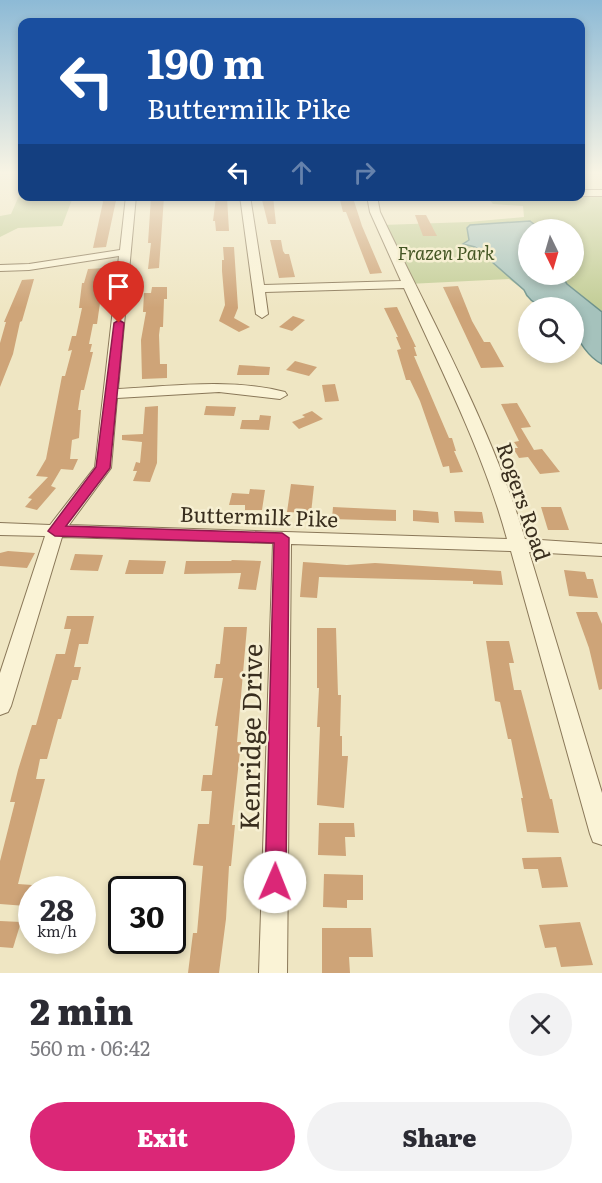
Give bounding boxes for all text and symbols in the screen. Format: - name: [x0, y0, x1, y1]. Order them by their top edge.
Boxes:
- text: 190 m: [147, 30, 265, 92]
- icon: left: [48, 42, 126, 120]
- text: Buttermilk Pike: [147, 87, 351, 127]
- icon: left: [222, 156, 255, 189]
- icon: ahead: [285, 156, 318, 189]
- icon: right: [348, 156, 381, 189]
- north arrow: [518, 219, 584, 285]
- map controls: [518, 219, 584, 363]
- park label: Frazen Park: [397, 239, 495, 266]
- pin: [93, 261, 144, 323]
- icon: arrive: [102, 270, 135, 303]
- button: search: [518, 297, 584, 363]
- street label: Rogers Road: [490, 438, 560, 565]
- street label: Buttermilk Pike: [179, 497, 339, 533]
- street label: Kenridge Drive: [228, 643, 270, 831]
- position arrow: [243, 850, 307, 914]
- speed limit sign: 30: [108, 876, 186, 954]
- text: 28: [40, 886, 74, 930]
- text: km/h: [37, 919, 77, 942]
- text: 2 min: [30, 983, 133, 1036]
- button: close: [509, 993, 572, 1056]
- text: 560 m · 06:42: [30, 1032, 150, 1062]
- button: Exit: [30, 1102, 295, 1171]
- button: Share: [307, 1102, 572, 1171]

